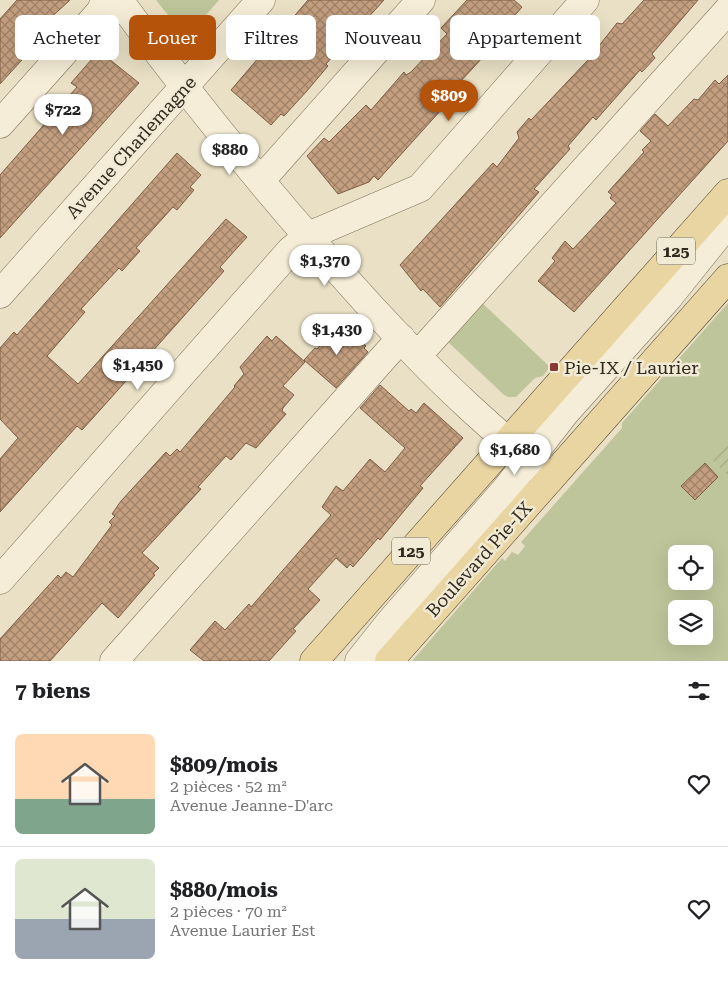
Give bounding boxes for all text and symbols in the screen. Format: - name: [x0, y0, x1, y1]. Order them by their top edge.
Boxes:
- chip: Acheter: [15, 15, 119, 60]
- chip: Louer: [129, 15, 216, 60]
- chip: Filtres: [226, 15, 316, 60]
- chip: Nouveau: [326, 15, 440, 60]
- chip: Appartement: [450, 15, 600, 60]
- street label: Avenue Charlemagne: [62, 71, 200, 222]
- pin: $809: [419, 80, 479, 122]
- text: $809: [431, 86, 467, 105]
- pin: $722: [33, 94, 93, 136]
- text: $722: [45, 100, 81, 119]
- pin: $880: [200, 134, 260, 176]
- text: $880: [212, 140, 248, 159]
- road number: 125: [657, 238, 695, 264]
- pin: $1,370: [284, 244, 366, 287]
- text: $1,370: [300, 251, 350, 270]
- pin: $1,430: [296, 314, 378, 356]
- text: $1,430: [312, 320, 362, 339]
- pin: $1,450: [97, 348, 179, 391]
- text: $1,450: [113, 355, 163, 374]
- place label: Pie-IX / Laurier: [564, 357, 699, 378]
- marker: Pie-IX / Laurier: [548, 361, 560, 373]
- pin: $1,680: [474, 434, 556, 476]
- text: $1,680: [490, 440, 540, 459]
- street label: Boulevard Pie-IX: [422, 497, 536, 621]
- road number: 125: [392, 538, 430, 564]
- map controls: [668, 545, 713, 645]
- button: locate: [668, 545, 713, 590]
- button: layers: [668, 600, 713, 645]
- icon: filters: [685, 677, 713, 705]
- text: 7 biens: [15, 679, 90, 703]
- text: $809/mois: [170, 753, 278, 777]
- icon: home: [55, 754, 115, 814]
- icon: heart: [685, 770, 713, 798]
- text: 2 pièces · 52 m²: [170, 777, 287, 796]
- text: Avenue Jeanne-D'arc: [170, 796, 333, 815]
- text: $880/mois: [170, 878, 278, 902]
- icon: home: [55, 879, 115, 939]
- icon: heart: [685, 895, 713, 923]
- text: 2 pièces · 70 m²: [170, 902, 287, 921]
- text: Avenue Laurier Est: [170, 921, 315, 940]

